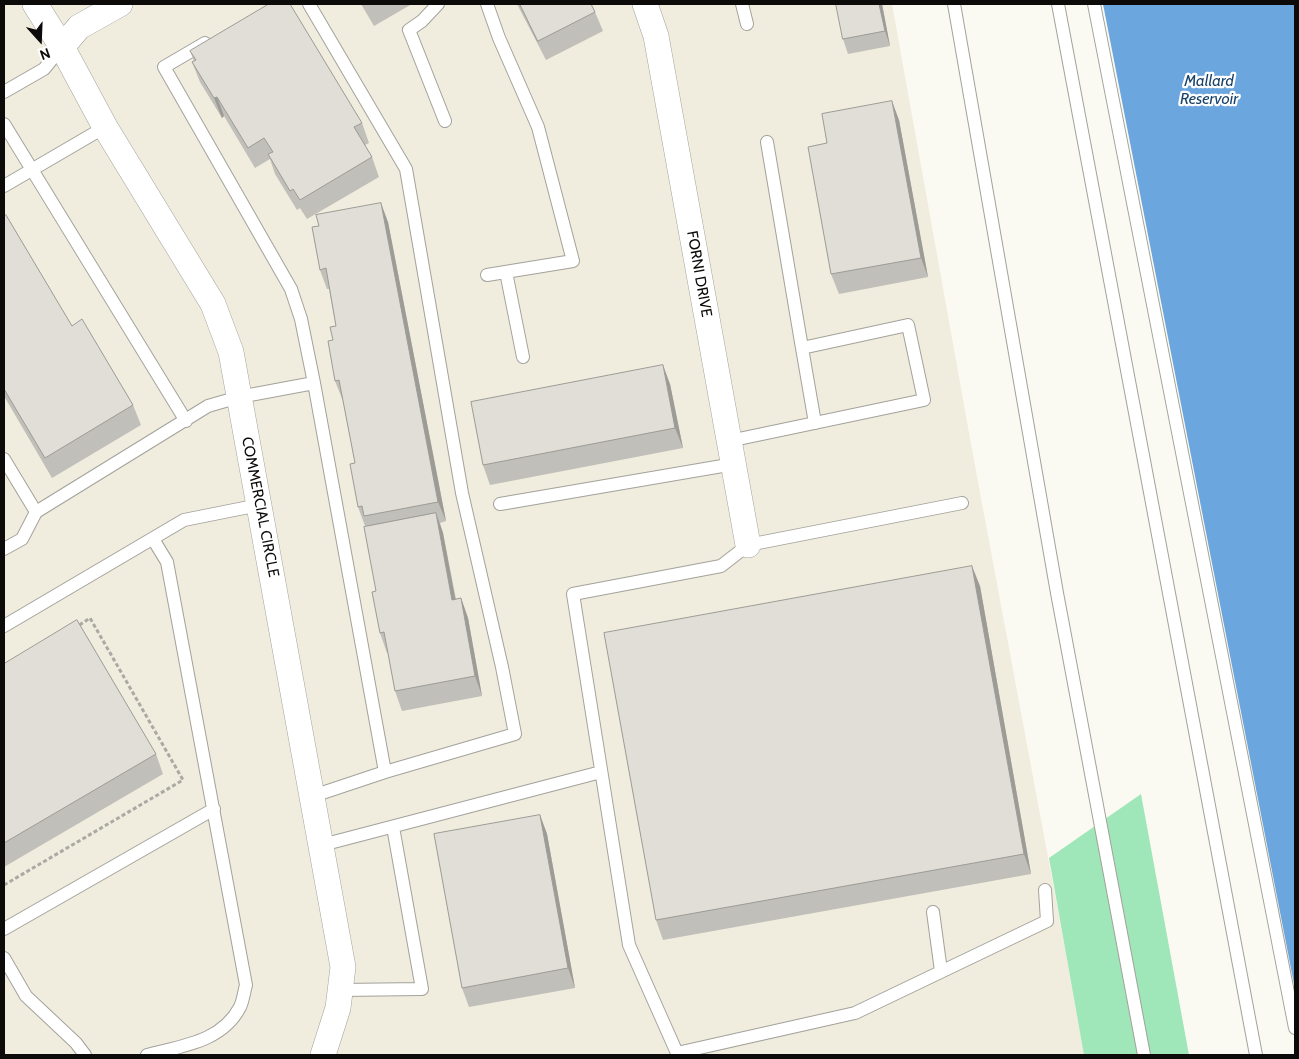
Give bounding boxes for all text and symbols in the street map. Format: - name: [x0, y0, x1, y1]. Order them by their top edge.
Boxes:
- north arrow: [15, 15, 65, 65]
- text: N: [37, 44, 53, 64]
- water label: Mallard Reservoir: [1180, 71, 1238, 109]
- street label: FORNI DRIVE: [683, 229, 715, 319]
- street label: COMMERCIAL CIRCLE: [238, 435, 282, 579]

